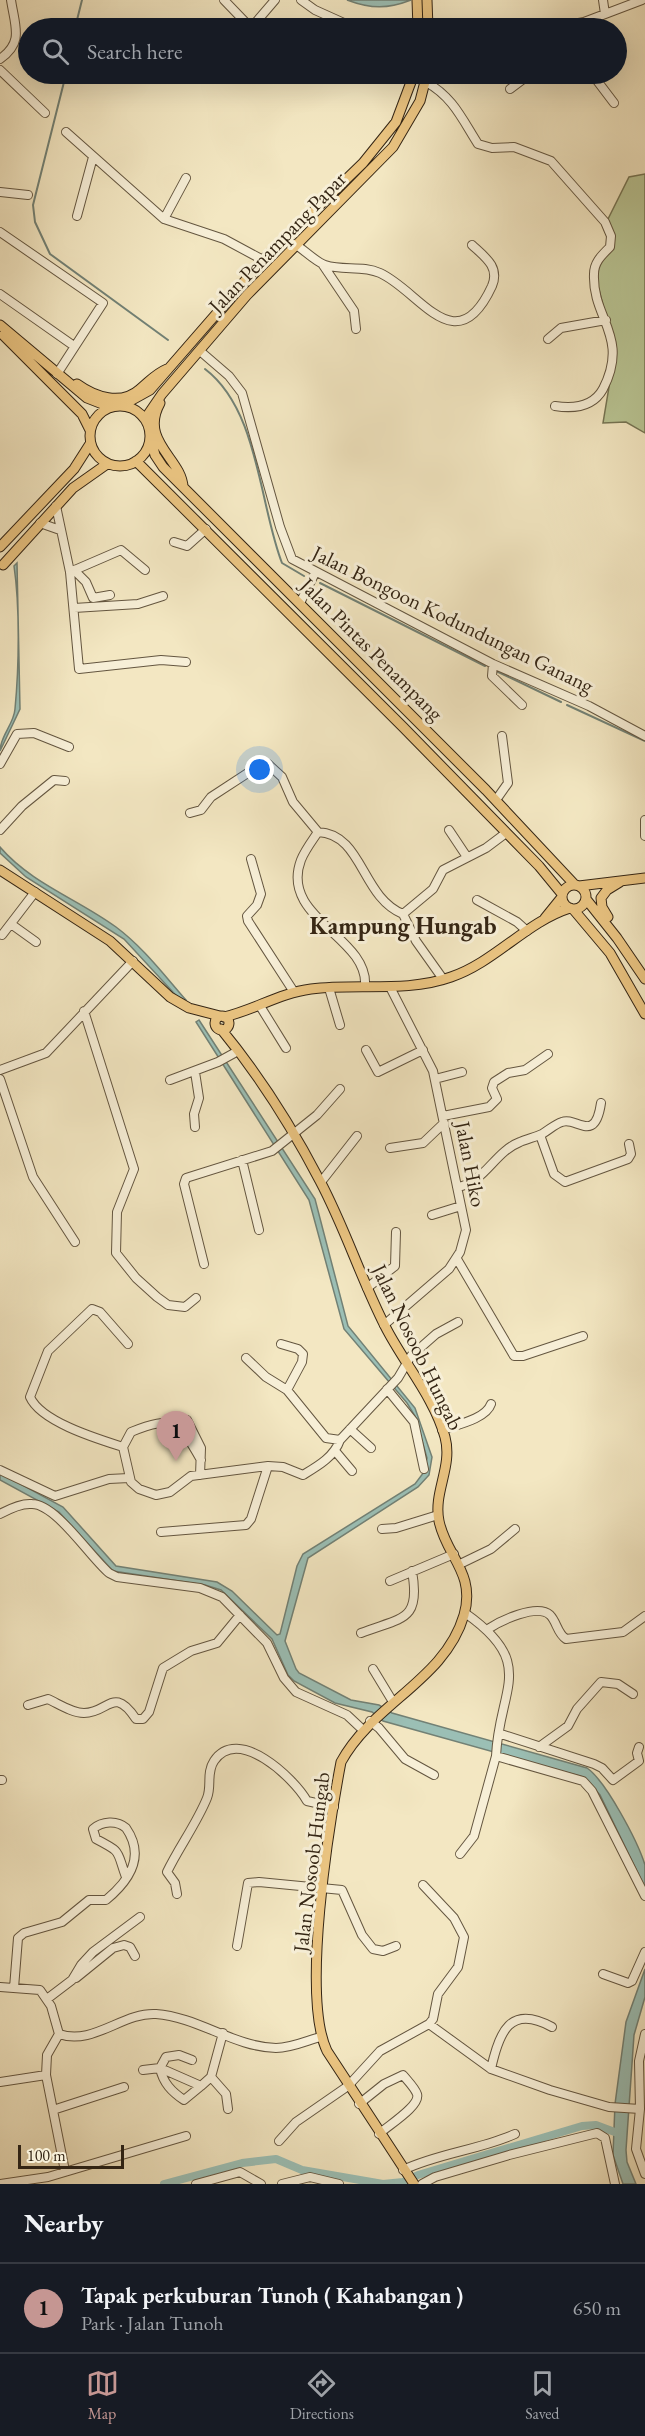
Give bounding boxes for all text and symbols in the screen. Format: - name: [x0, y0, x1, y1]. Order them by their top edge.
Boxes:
- search box: [18, 18, 627, 84]
- icon: search: [39, 35, 72, 68]
- text: Search here: [87, 37, 182, 66]
- street label: Jalan Penampang Papar: [201, 165, 352, 320]
- street label: Jalan Bongoon Kodundungan Ganang: [306, 538, 599, 699]
- street label: Jalan Pintas Penampang: [293, 570, 450, 727]
- your location: [245, 755, 274, 784]
- district label: Kampung Hungab: [309, 910, 497, 942]
- street label: Jalan Hiko: [449, 1117, 493, 1209]
- street label: Jalan Nosoob Hungab: [365, 1258, 470, 1435]
- pin: 1: [156, 1412, 195, 1461]
- street label: Jalan Nosoob Hungab: [286, 1770, 335, 1956]
- scale bar: [18, 2142, 124, 2170]
- text: 100 m: [27, 2145, 66, 2166]
- text: Nearby: [24, 2206, 104, 2240]
- text: Tapak perkuburan Tunoh ( Kahabangan ): [81, 2281, 463, 2310]
- text: 1: [38, 2295, 49, 2321]
- text: 650 m: [573, 2295, 621, 2321]
- text: Park · Jalan Tunoh: [81, 2310, 224, 2336]
- tab: Map: [86, 2367, 119, 2424]
- tab: Directions: [290, 2367, 354, 2424]
- tab: Saved: [525, 2367, 559, 2424]

